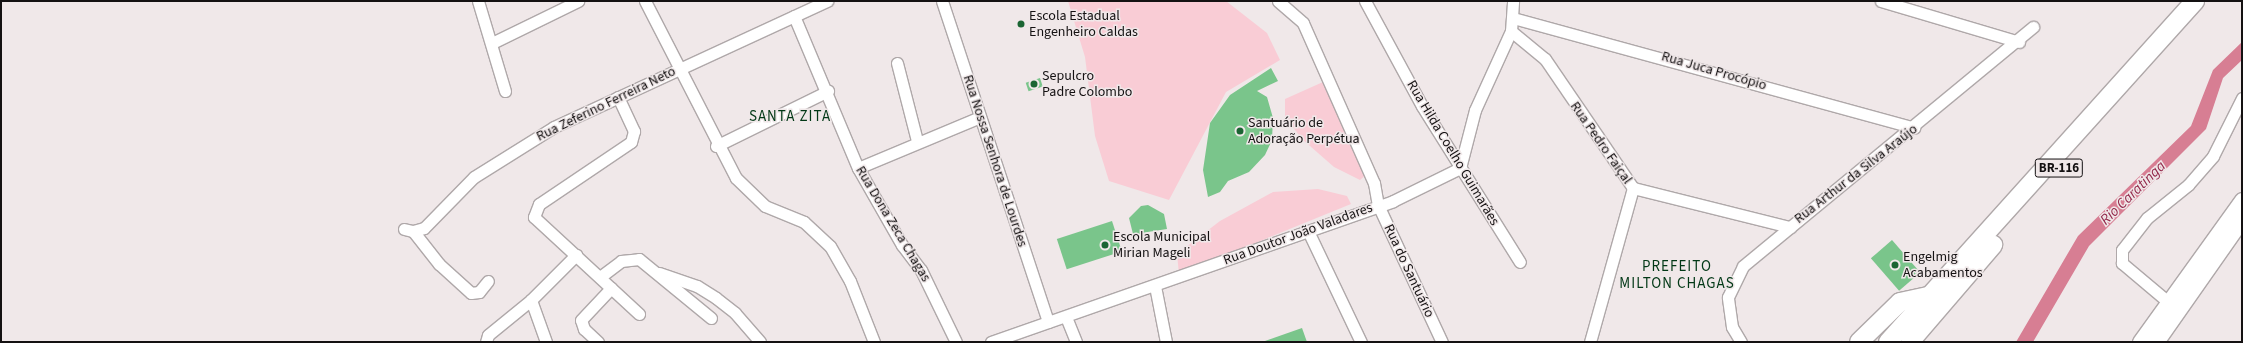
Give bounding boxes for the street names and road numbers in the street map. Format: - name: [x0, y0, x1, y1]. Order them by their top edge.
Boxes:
- street label: Rua Juca Procópio: [1660, 48, 1768, 94]
- street label: Rua Zeferino Ferreira Neto: [534, 63, 678, 145]
- street label: Rua Nossa Senhora de Lourdes: [959, 73, 1031, 249]
- street label: Rua Hilda Coelho Guimarães: [1403, 78, 1503, 228]
- street label: Rua Pedro Faiçal: [1566, 99, 1636, 187]
- street label: Rua Arthur da Silva Araújo: [1791, 121, 1921, 227]
- road number: BR-116: [2034, 157, 2084, 179]
- street label: Rua Dona Zeca Chagas: [852, 163, 934, 285]
- street label: Rua Doutor João Valadares: [1221, 199, 1375, 269]
- street label: Rua do Santuário: [1380, 222, 1438, 320]

